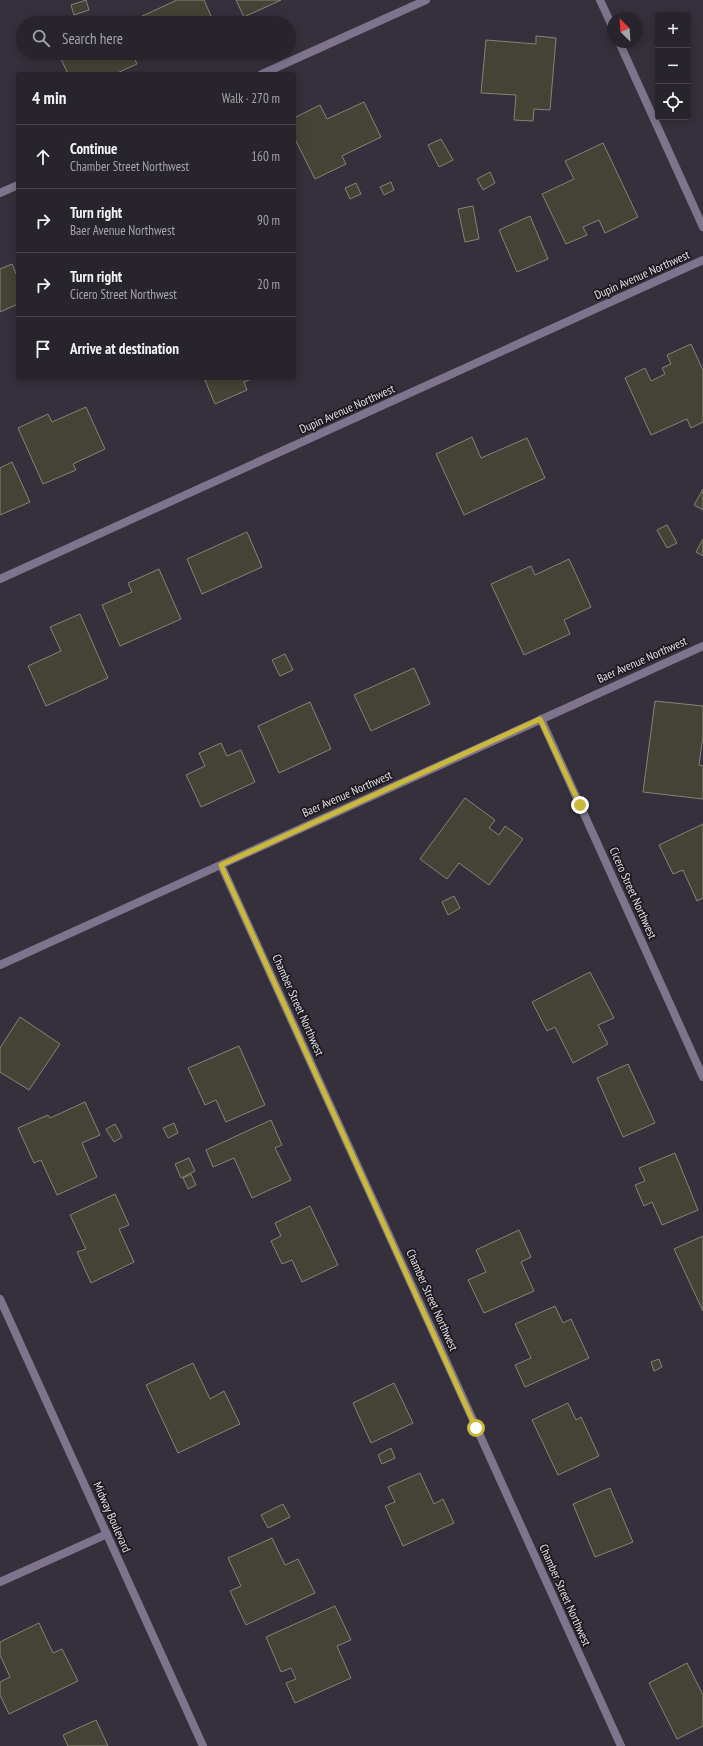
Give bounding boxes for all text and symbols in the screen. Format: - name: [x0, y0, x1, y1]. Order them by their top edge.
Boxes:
- north arrow: [607, 12, 643, 48]
- map controls: [655, 12, 691, 120]
- button: +: [655, 12, 691, 48]
- search box: [16, 16, 296, 60]
- icon: search: [30, 27, 52, 49]
- text: Search here: [62, 29, 123, 48]
- button: −: [655, 48, 691, 84]
- button: locate: [655, 84, 691, 120]
- text: 4 min: [32, 87, 66, 109]
- text: Walk · 270 m: [222, 90, 280, 107]
- text: Continue: [70, 139, 117, 158]
- icon: ahead: [32, 146, 54, 168]
- text: 160 m: [251, 148, 280, 165]
- text: Chamber Street Northwest: [70, 158, 189, 175]
- text: Turn right: [70, 203, 122, 222]
- icon: right: [32, 210, 54, 232]
- text: 90 m: [257, 212, 280, 229]
- text: Baer Avenue Northwest: [70, 222, 175, 239]
- street label: Dupin Avenue Northwest: [592, 247, 692, 302]
- text: Turn right: [70, 267, 122, 286]
- icon: right: [32, 274, 54, 296]
- text: 20 m: [257, 276, 280, 293]
- text: Cicero Street Northwest: [70, 286, 177, 303]
- icon: arrive: [32, 338, 54, 360]
- text: Arrive at destination: [70, 339, 179, 358]
- street label: Dupin Avenue Northwest: [297, 381, 397, 436]
- street label: Baer Avenue Northwest: [594, 633, 690, 686]
- street label: Baer Avenue Northwest: [299, 767, 395, 820]
- route end: [571, 796, 589, 814]
- street label: Cicero Street Northwest: [607, 845, 661, 942]
- street label: Chamber Street Northwest: [269, 952, 328, 1059]
- street label: Chamber Street Northwest: [403, 1247, 462, 1354]
- route start: [467, 1419, 485, 1437]
- street label: Midway Boulevard: [90, 1479, 135, 1554]
- street label: Chamber Street Northwest: [536, 1542, 595, 1649]

